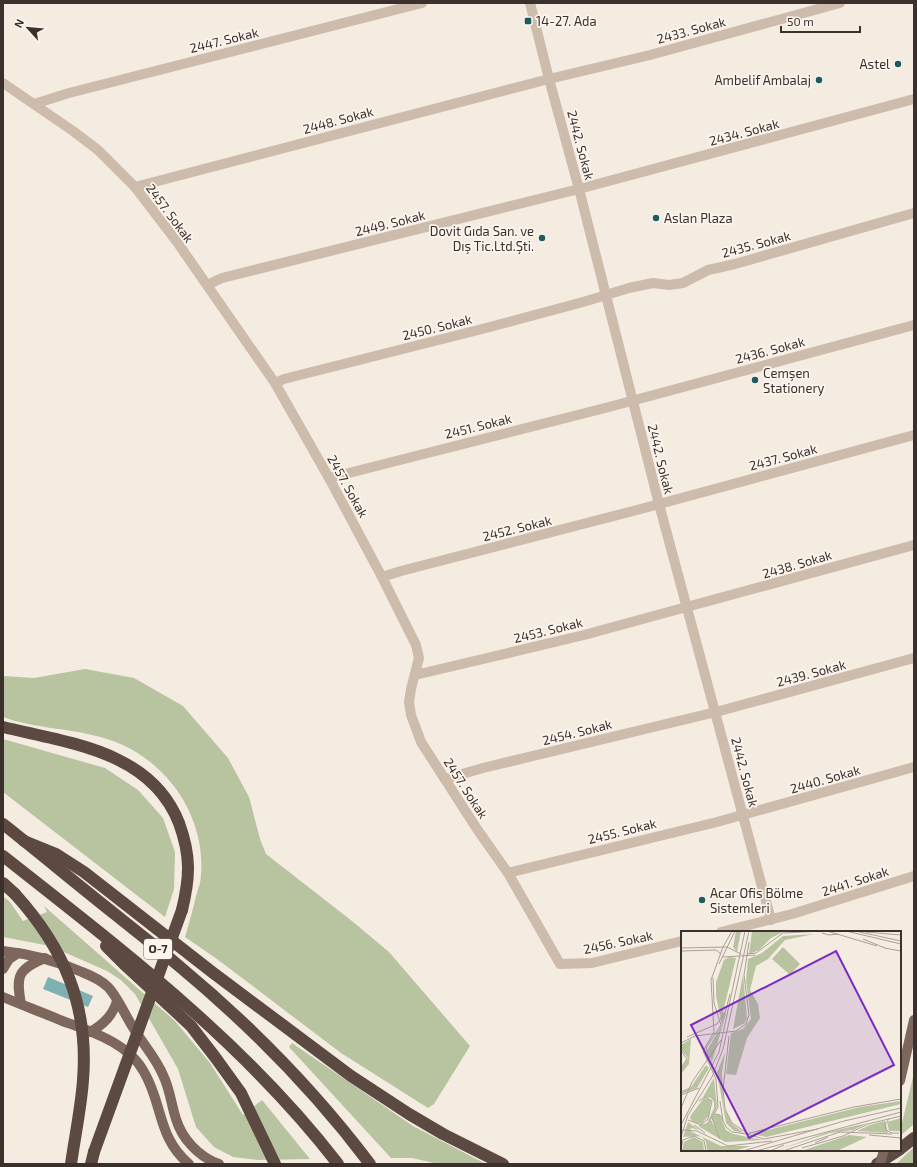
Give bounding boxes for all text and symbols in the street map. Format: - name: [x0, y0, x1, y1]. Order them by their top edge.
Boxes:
- north arrow: [8, 8, 48, 48]
- scale bar: [781, 8, 860, 34]
- place label: 14-27. Ada: [536, 13, 597, 29]
- street label: 2433. Sokak: [655, 13, 728, 47]
- text: 50 m: [787, 14, 814, 28]
- marker: 14-27. Ada: [523, 16, 533, 26]
- text: N: [11, 17, 26, 30]
- street label: 2447. Sokak: [188, 24, 260, 56]
- place label: Astel: [860, 56, 890, 72]
- marker: Astel: [893, 59, 903, 69]
- place label: Ambelif Ambalaj: [715, 72, 811, 88]
- marker: Ambelif Ambalaj: [814, 75, 824, 85]
- street label: 2448. Sokak: [301, 103, 375, 137]
- street label: 2442. Sokak: [564, 108, 598, 182]
- street label: 2434. Sokak: [707, 115, 781, 149]
- street label: 2457. Sokak: [143, 181, 197, 246]
- street label: 2449. Sokak: [353, 206, 427, 239]
- place label: Aslan Plaza: [664, 210, 733, 226]
- marker: Aslan Plaza: [651, 213, 661, 223]
- place label: Dovit Gıda San. ve Dış Tic.Ltd.Şti.: [430, 223, 534, 255]
- street label: 2435. Sokak: [720, 227, 792, 261]
- marker: Dovit Gıda San. ve Dış Tic.Ltd.Şti.: [537, 233, 547, 243]
- street label: 2450. Sokak: [401, 311, 474, 343]
- street label: 2436. Sokak: [734, 333, 807, 367]
- place label: Cemşen Stationery: [763, 365, 825, 396]
- marker: Cemşen Stationery: [750, 375, 760, 385]
- street label: 2451. Sokak: [443, 410, 513, 442]
- street label: 2442. Sokak: [645, 422, 678, 496]
- street label: 2437. Sokak: [747, 440, 819, 474]
- street label: 2457. Sokak: [324, 452, 372, 520]
- street label: 2452. Sokak: [481, 512, 554, 544]
- street label: 2438. Sokak: [760, 546, 834, 582]
- street label: 2453. Sokak: [512, 614, 584, 646]
- street label: 2439. Sokak: [775, 656, 848, 690]
- street label: 2454. Sokak: [541, 716, 614, 748]
- street label: 2442. Sokak: [728, 735, 762, 809]
- street label: 2457. Sokak: [440, 755, 492, 822]
- street label: 2440. Sokak: [788, 761, 862, 797]
- street label: 2455. Sokak: [586, 815, 658, 847]
- street label: 2441. Sokak: [820, 863, 891, 899]
- place label: Acar Ofis Bölme Sistemleri: [710, 885, 803, 916]
- marker: Acar Ofis Bölme Sistemleri: [697, 895, 707, 905]
- street label: 2456. Sokak: [582, 927, 655, 957]
- inset map: [681, 931, 901, 1151]
- road number: O-7: [144, 939, 172, 959]

